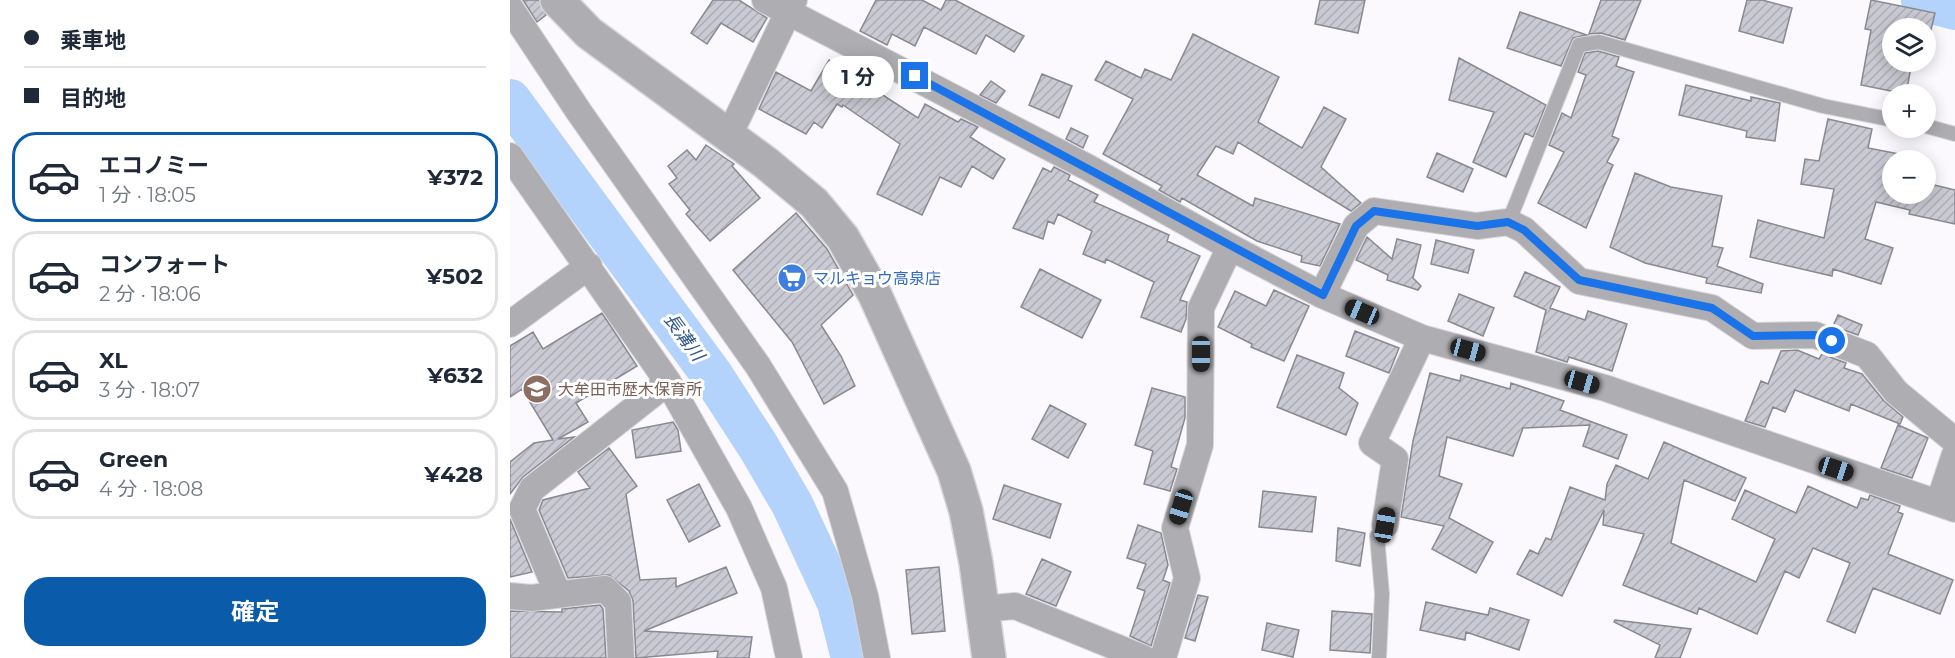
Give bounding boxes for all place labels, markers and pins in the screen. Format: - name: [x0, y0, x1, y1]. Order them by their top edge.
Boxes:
- supermarket icon: マルキョウ高泉店: [776, 262, 808, 294]
- place label: マルキョウ高泉店: [813, 269, 941, 288]
- school or university icon: 大牟田市歴木保育所: [521, 373, 553, 405]
- place label: 大牟田市歴木保育所: [558, 380, 702, 399]

